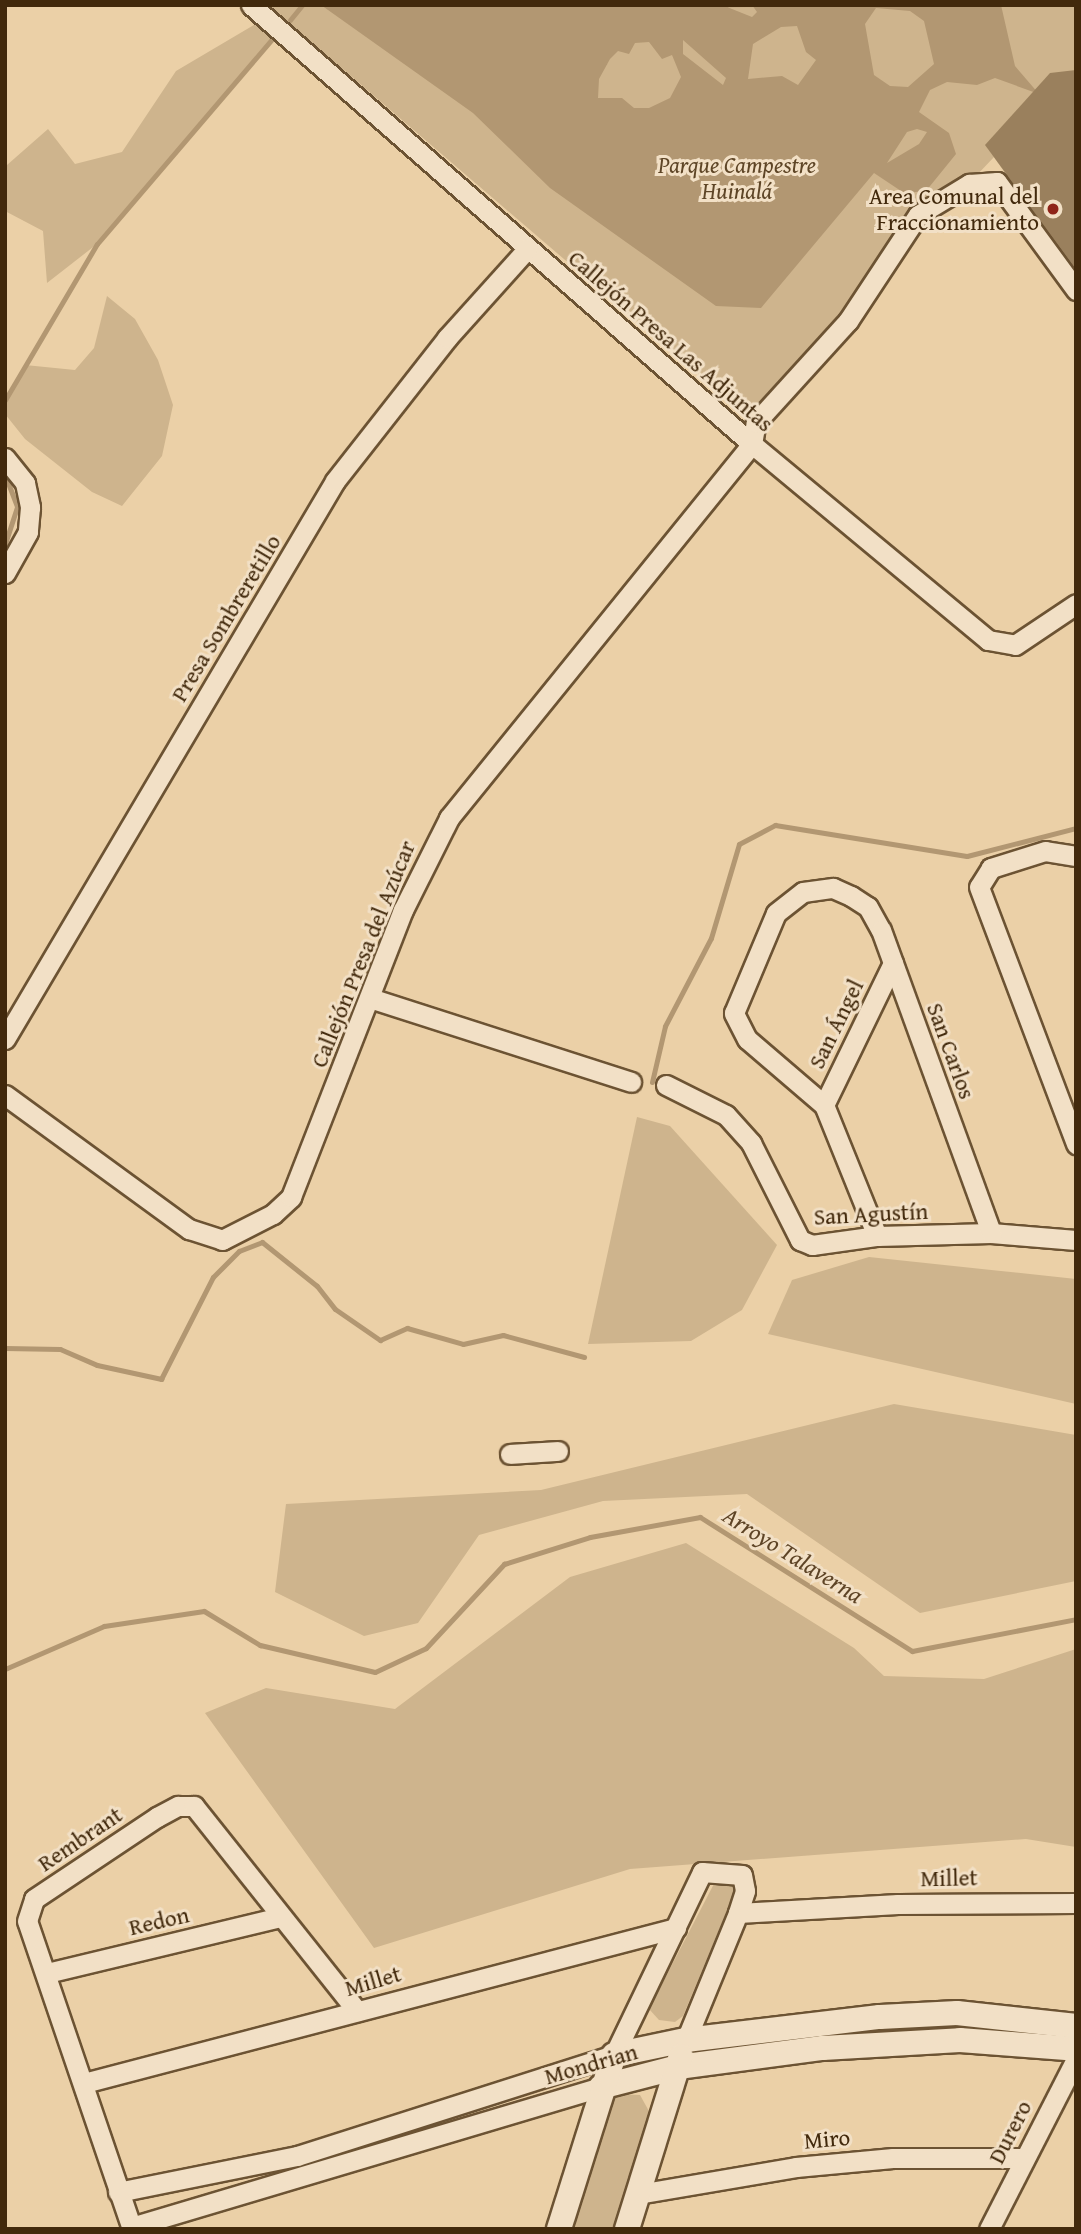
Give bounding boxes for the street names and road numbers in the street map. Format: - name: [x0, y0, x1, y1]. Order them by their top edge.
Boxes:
- street label: Callejón Presa Las Adjuntas: [563, 244, 779, 438]
- street label: Presa Sombreretillo: [165, 529, 287, 707]
- street label: Callejón Presa del Azúcar: [305, 837, 421, 1071]
- street label: San Ángel: [803, 975, 869, 1073]
- street label: San Carlos: [921, 999, 981, 1103]
- street label: San Agustín: [813, 1197, 929, 1231]
- street label: Rembrant: [33, 1801, 127, 1877]
- street label: Millet: [920, 1864, 978, 1892]
- street label: Redon: [126, 1901, 192, 1941]
- street label: Millet: [342, 1960, 404, 2002]
- street label: Mondrian: [541, 2038, 641, 2090]
- street label: Durero: [982, 2096, 1038, 2168]
- street label: Miro: [803, 2123, 851, 2155]

